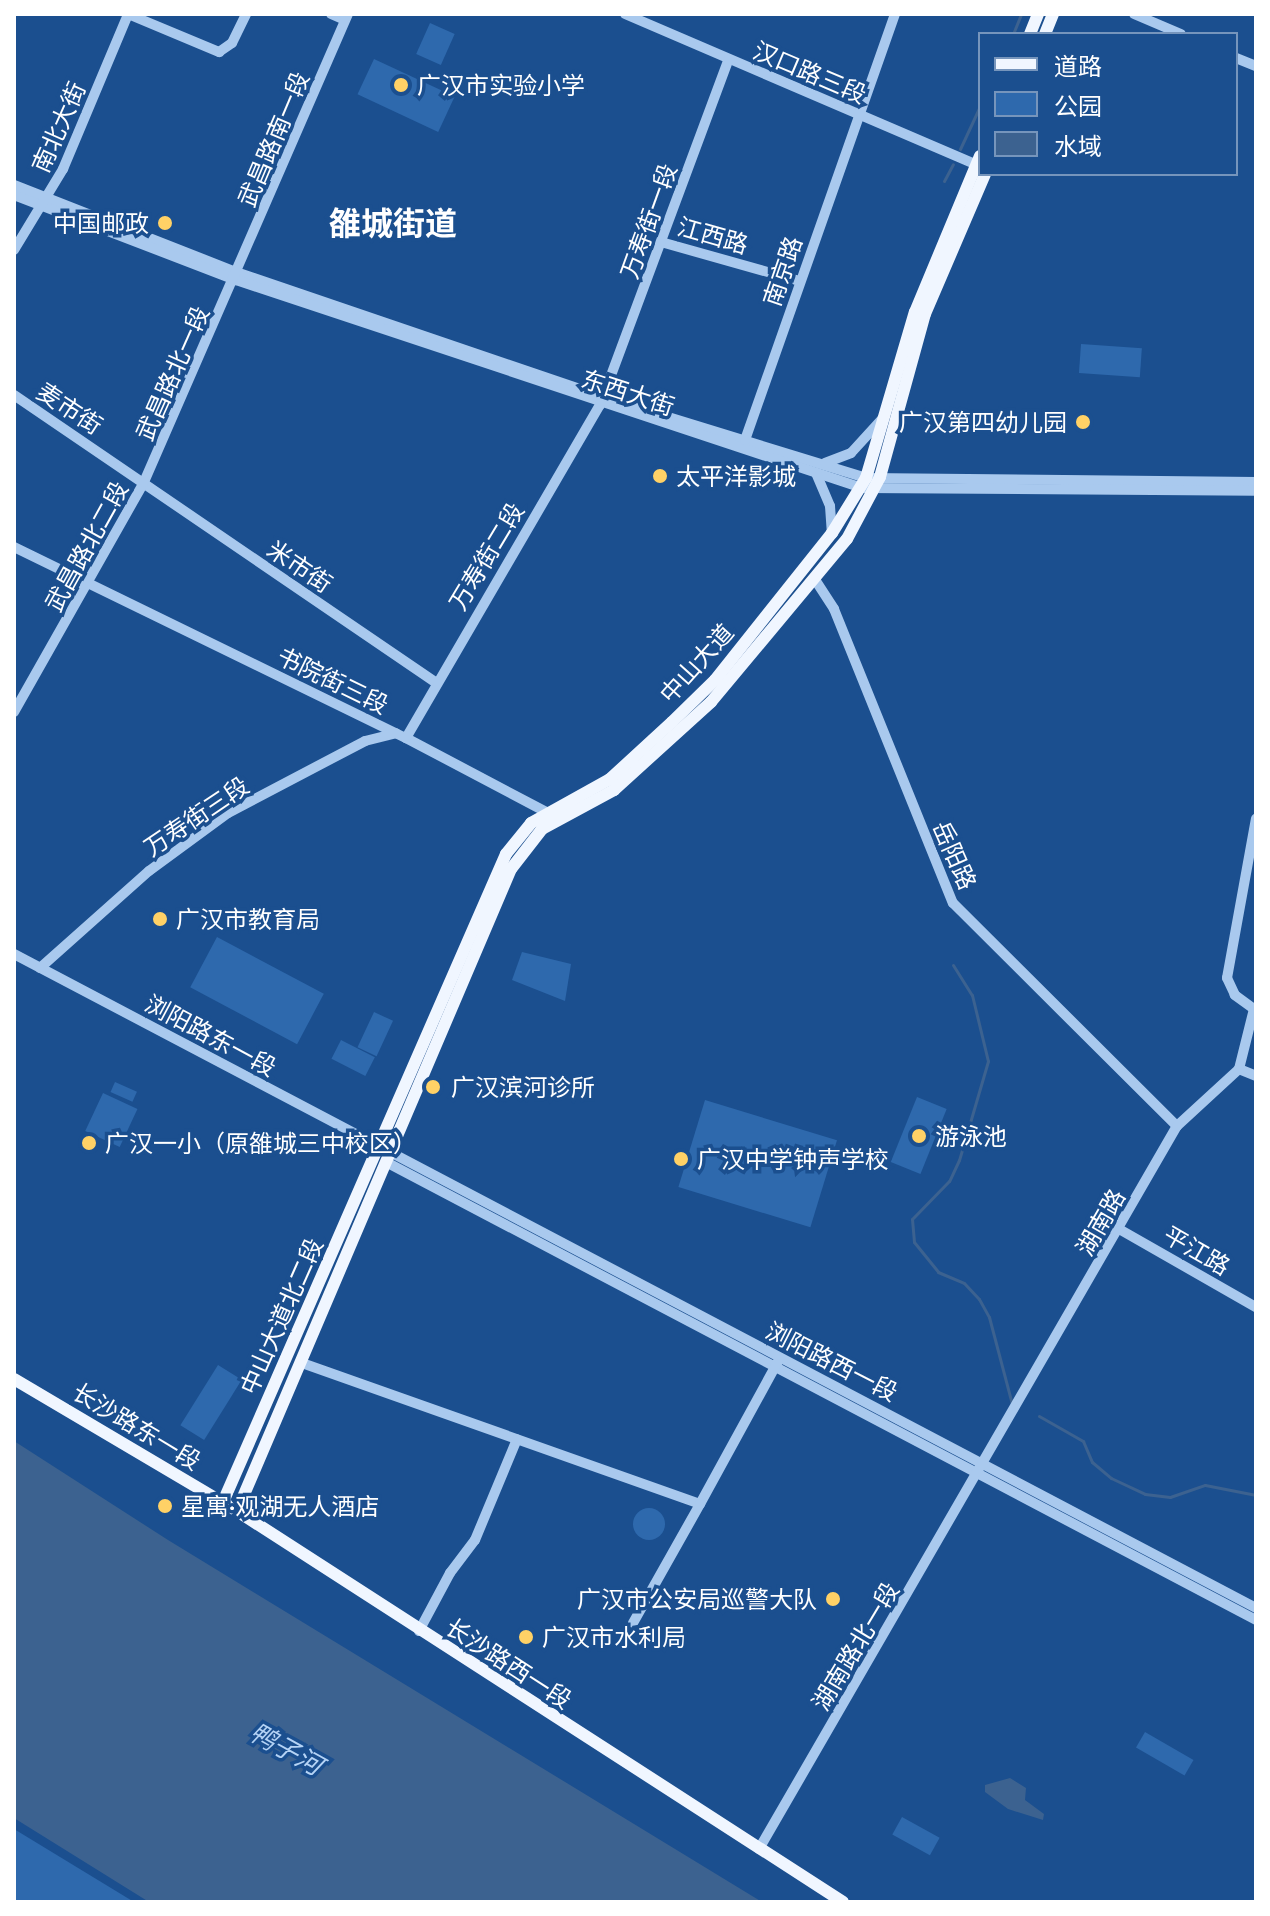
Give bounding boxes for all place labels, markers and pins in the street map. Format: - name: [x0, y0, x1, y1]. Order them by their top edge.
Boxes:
- place label: 广汉市实验小学: [417, 71, 585, 99]
- marker: 广汉市实验小学: [392, 76, 410, 94]
- place label: 中国邮政: [53, 209, 149, 237]
- marker: 中国邮政: [156, 214, 174, 232]
- place label: 广汉第四幼儿园: [899, 408, 1067, 436]
- marker: 广汉第四幼儿园: [1074, 413, 1092, 431]
- place label: 太平洋影城: [676, 462, 796, 490]
- marker: 太平洋影城: [651, 467, 669, 485]
- place label: 广汉市教育局: [176, 905, 320, 933]
- marker: 广汉市教育局: [151, 910, 169, 928]
- place label: 广汉滨河诊所: [451, 1073, 595, 1101]
- marker: 广汉滨河诊所: [422, 1076, 444, 1098]
- place label: 游泳池: [935, 1122, 1007, 1150]
- marker: 游泳池: [910, 1127, 928, 1145]
- place label: 广汉一小（原雒城三中校区）: [105, 1129, 417, 1157]
- marker: 广汉一小（原雒城三中校区）: [80, 1134, 98, 1152]
- place label: 广汉中学钟声学校: [697, 1145, 889, 1173]
- marker: 广汉中学钟声学校: [672, 1150, 690, 1168]
- place label: 星寓·观湖无人酒店: [181, 1492, 379, 1520]
- marker: 星寓·观湖无人酒店: [156, 1497, 174, 1515]
- place label: 广汉市公安局巡警大队: [577, 1585, 817, 1613]
- marker: 广汉市公安局巡警大队: [824, 1590, 842, 1608]
- place label: 广汉市水利局: [542, 1623, 686, 1651]
- marker: 广汉市水利局: [517, 1628, 535, 1646]

